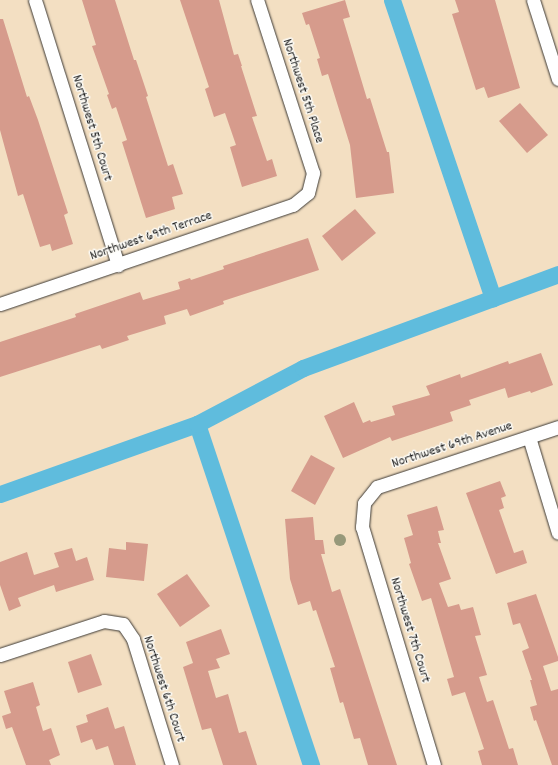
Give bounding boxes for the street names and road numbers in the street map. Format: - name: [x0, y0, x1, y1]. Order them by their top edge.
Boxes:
- street label: Northwest 5th Place: [278, 37, 328, 145]
- street label: Northwest 5th Court: [68, 73, 116, 183]
- street label: Northwest 69th Terrace: [88, 207, 214, 265]
- street label: Northwest 69th Avenue: [390, 418, 514, 472]
- street label: Northwest 7th Court: [386, 575, 434, 685]
- street label: Northwest 6th Court: [139, 634, 189, 744]

